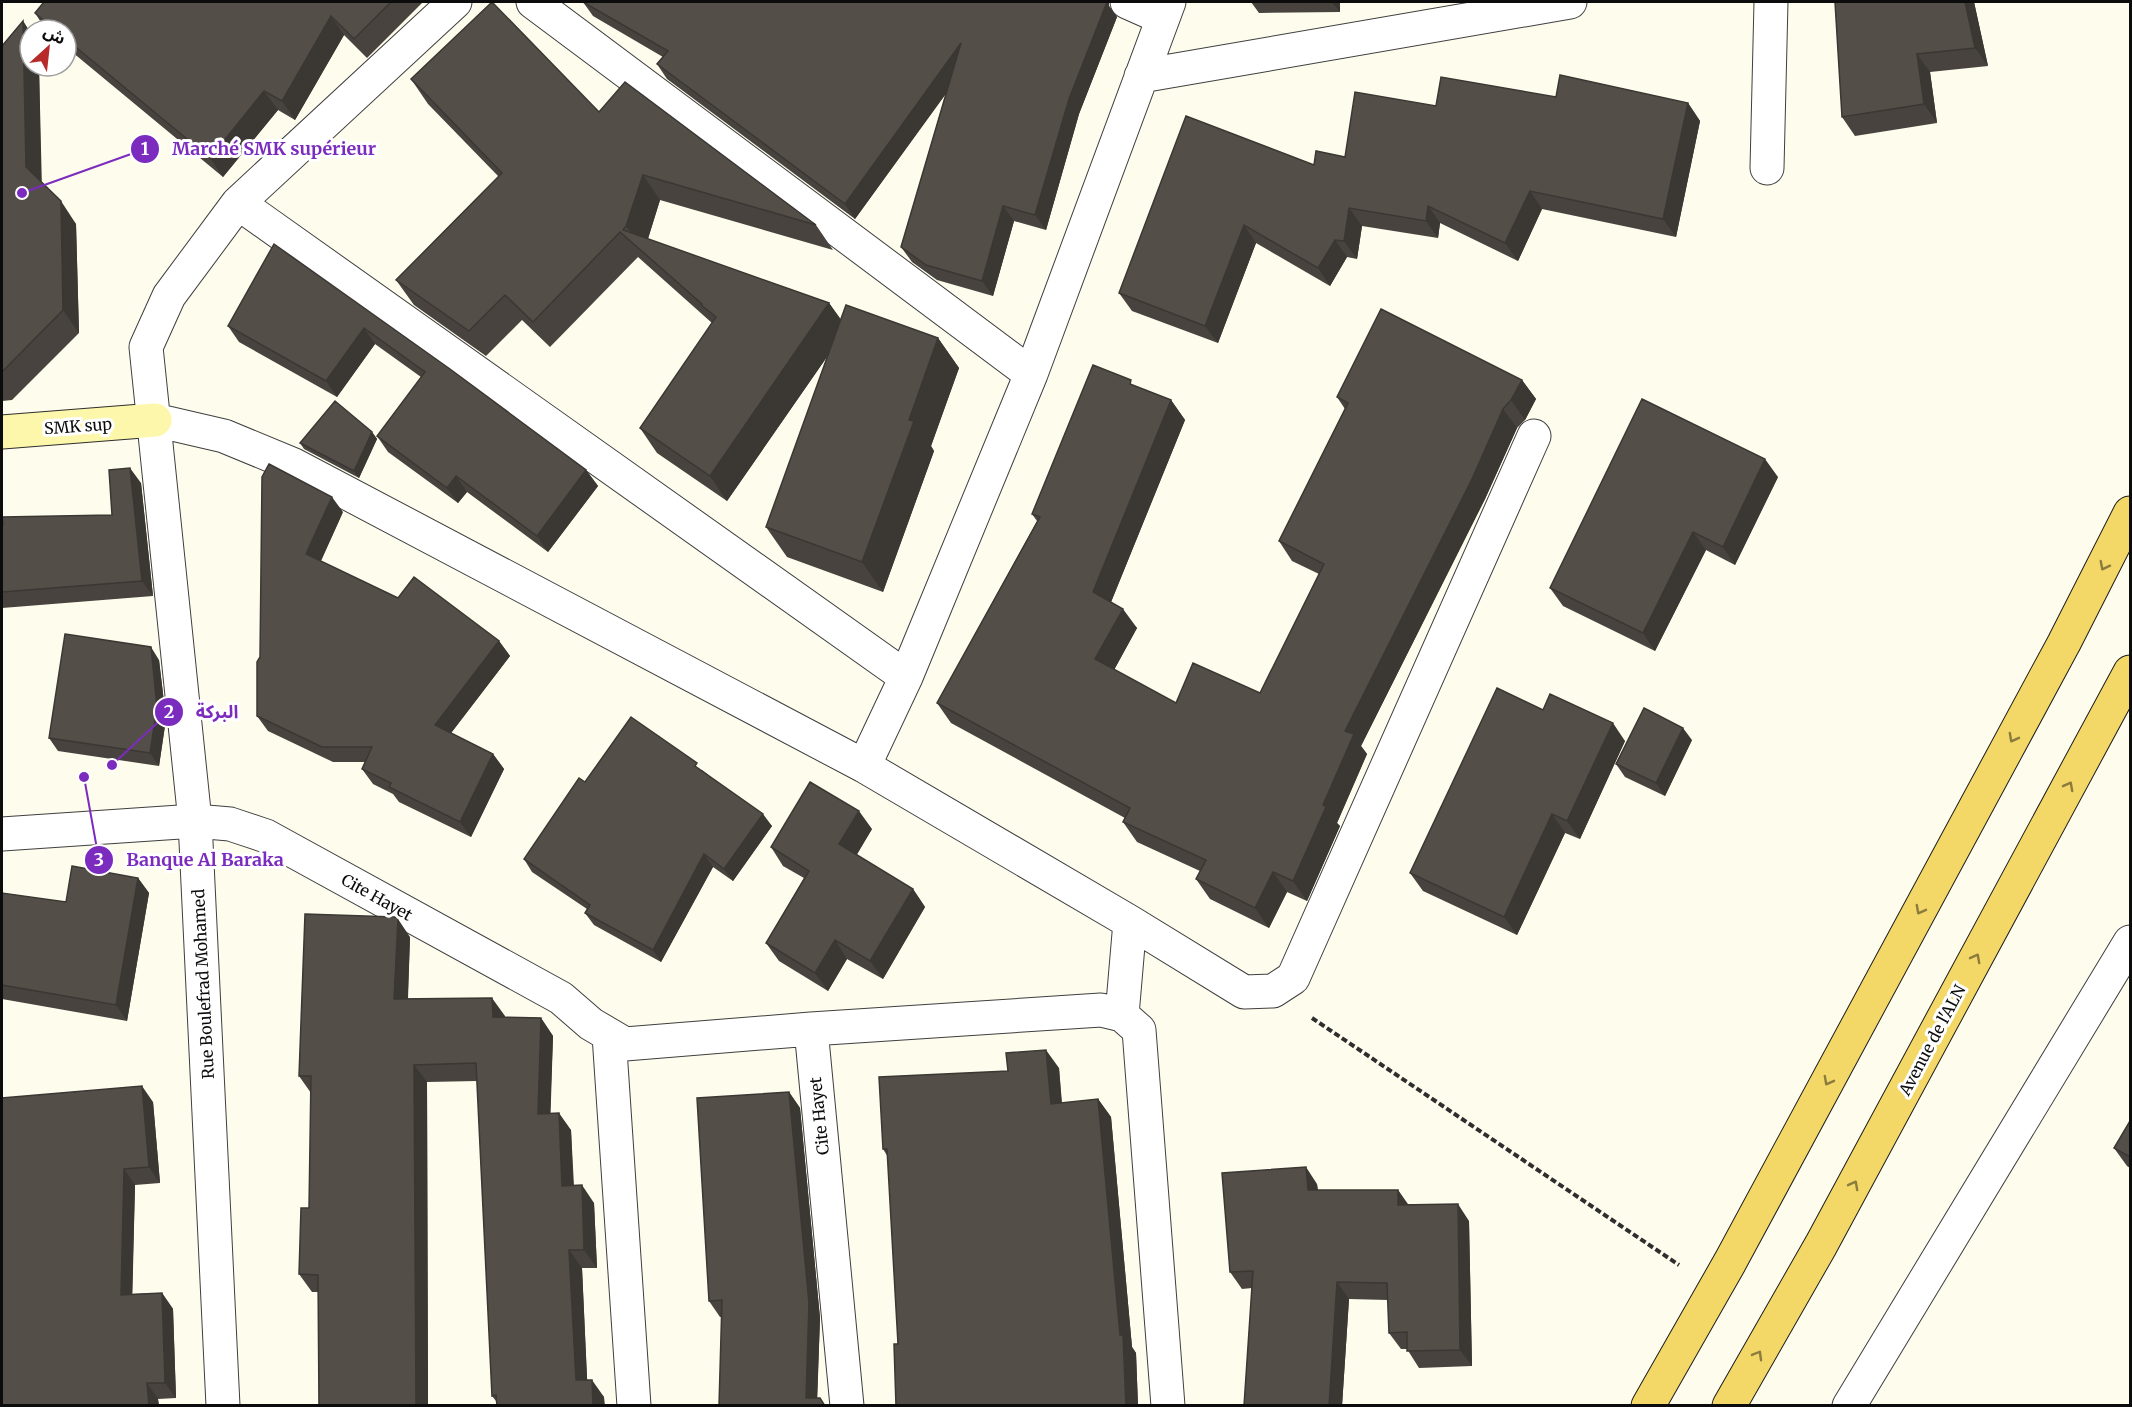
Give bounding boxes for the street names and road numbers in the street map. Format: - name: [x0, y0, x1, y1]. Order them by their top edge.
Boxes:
- street label: SMK sup: [43, 414, 113, 438]
- street label: Cite Hayet: [338, 869, 417, 925]
- street label: Rue Boulefrad Mohamed: [188, 888, 218, 1079]
- street label: Avenue de l'ALN: [1894, 981, 1970, 1100]
- street label: Cite Hayet: [805, 1075, 833, 1156]

